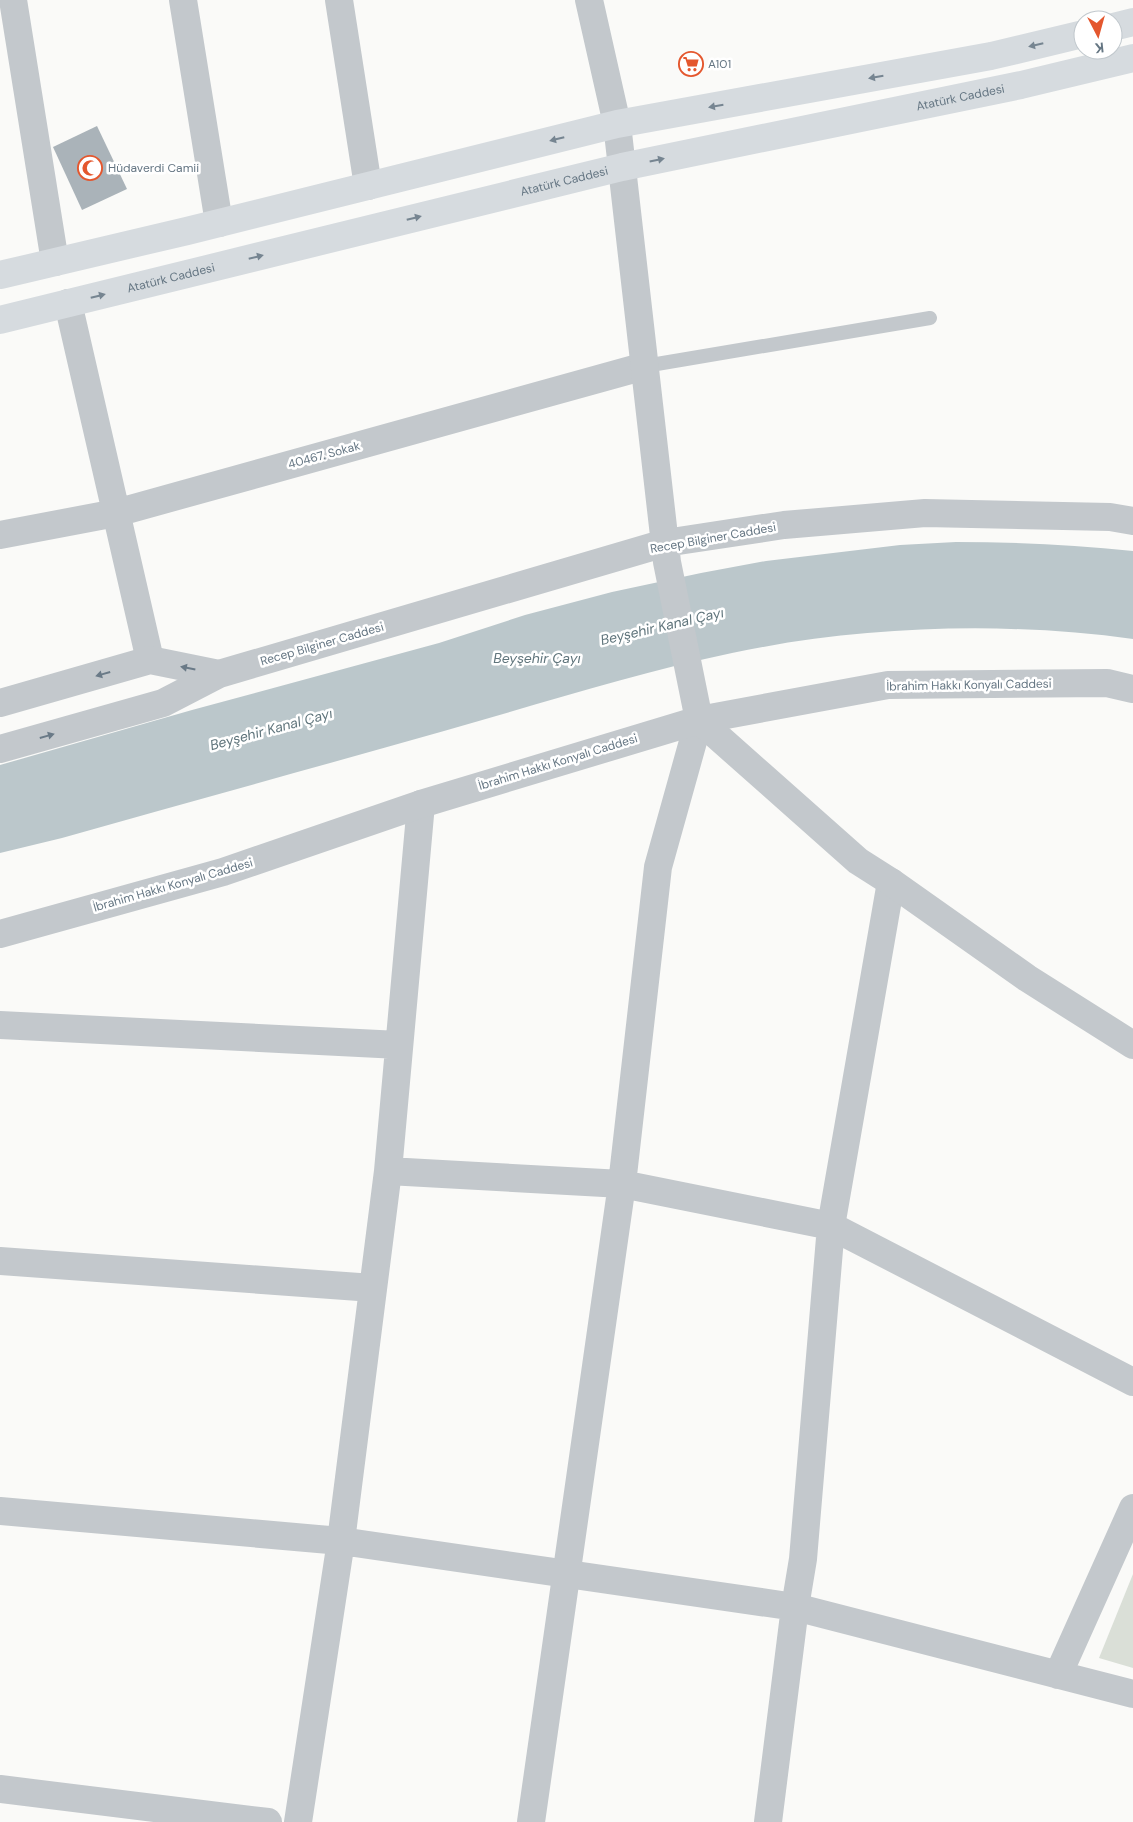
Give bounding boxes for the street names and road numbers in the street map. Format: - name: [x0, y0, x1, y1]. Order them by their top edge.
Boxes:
- street label: Atatürk Caddesi: [915, 81, 1006, 114]
- street label: Atatürk Caddesi: [519, 163, 610, 200]
- street label: Atatürk Caddesi: [125, 259, 217, 296]
- street label: 40467. Sokak: [286, 438, 362, 472]
- street label: Recep Bilginer Caddesi: [649, 519, 777, 557]
- street label: Recep Bilginer Caddesi: [258, 619, 386, 669]
- street label: İbrahim Hakkı Konyalı Caddesi: [886, 676, 1052, 694]
- street label: İbrahim Hakkı Konyalı Caddesi: [477, 730, 640, 794]
- street label: İbrahim Hakkı Konyalı Caddesi: [91, 854, 255, 915]

